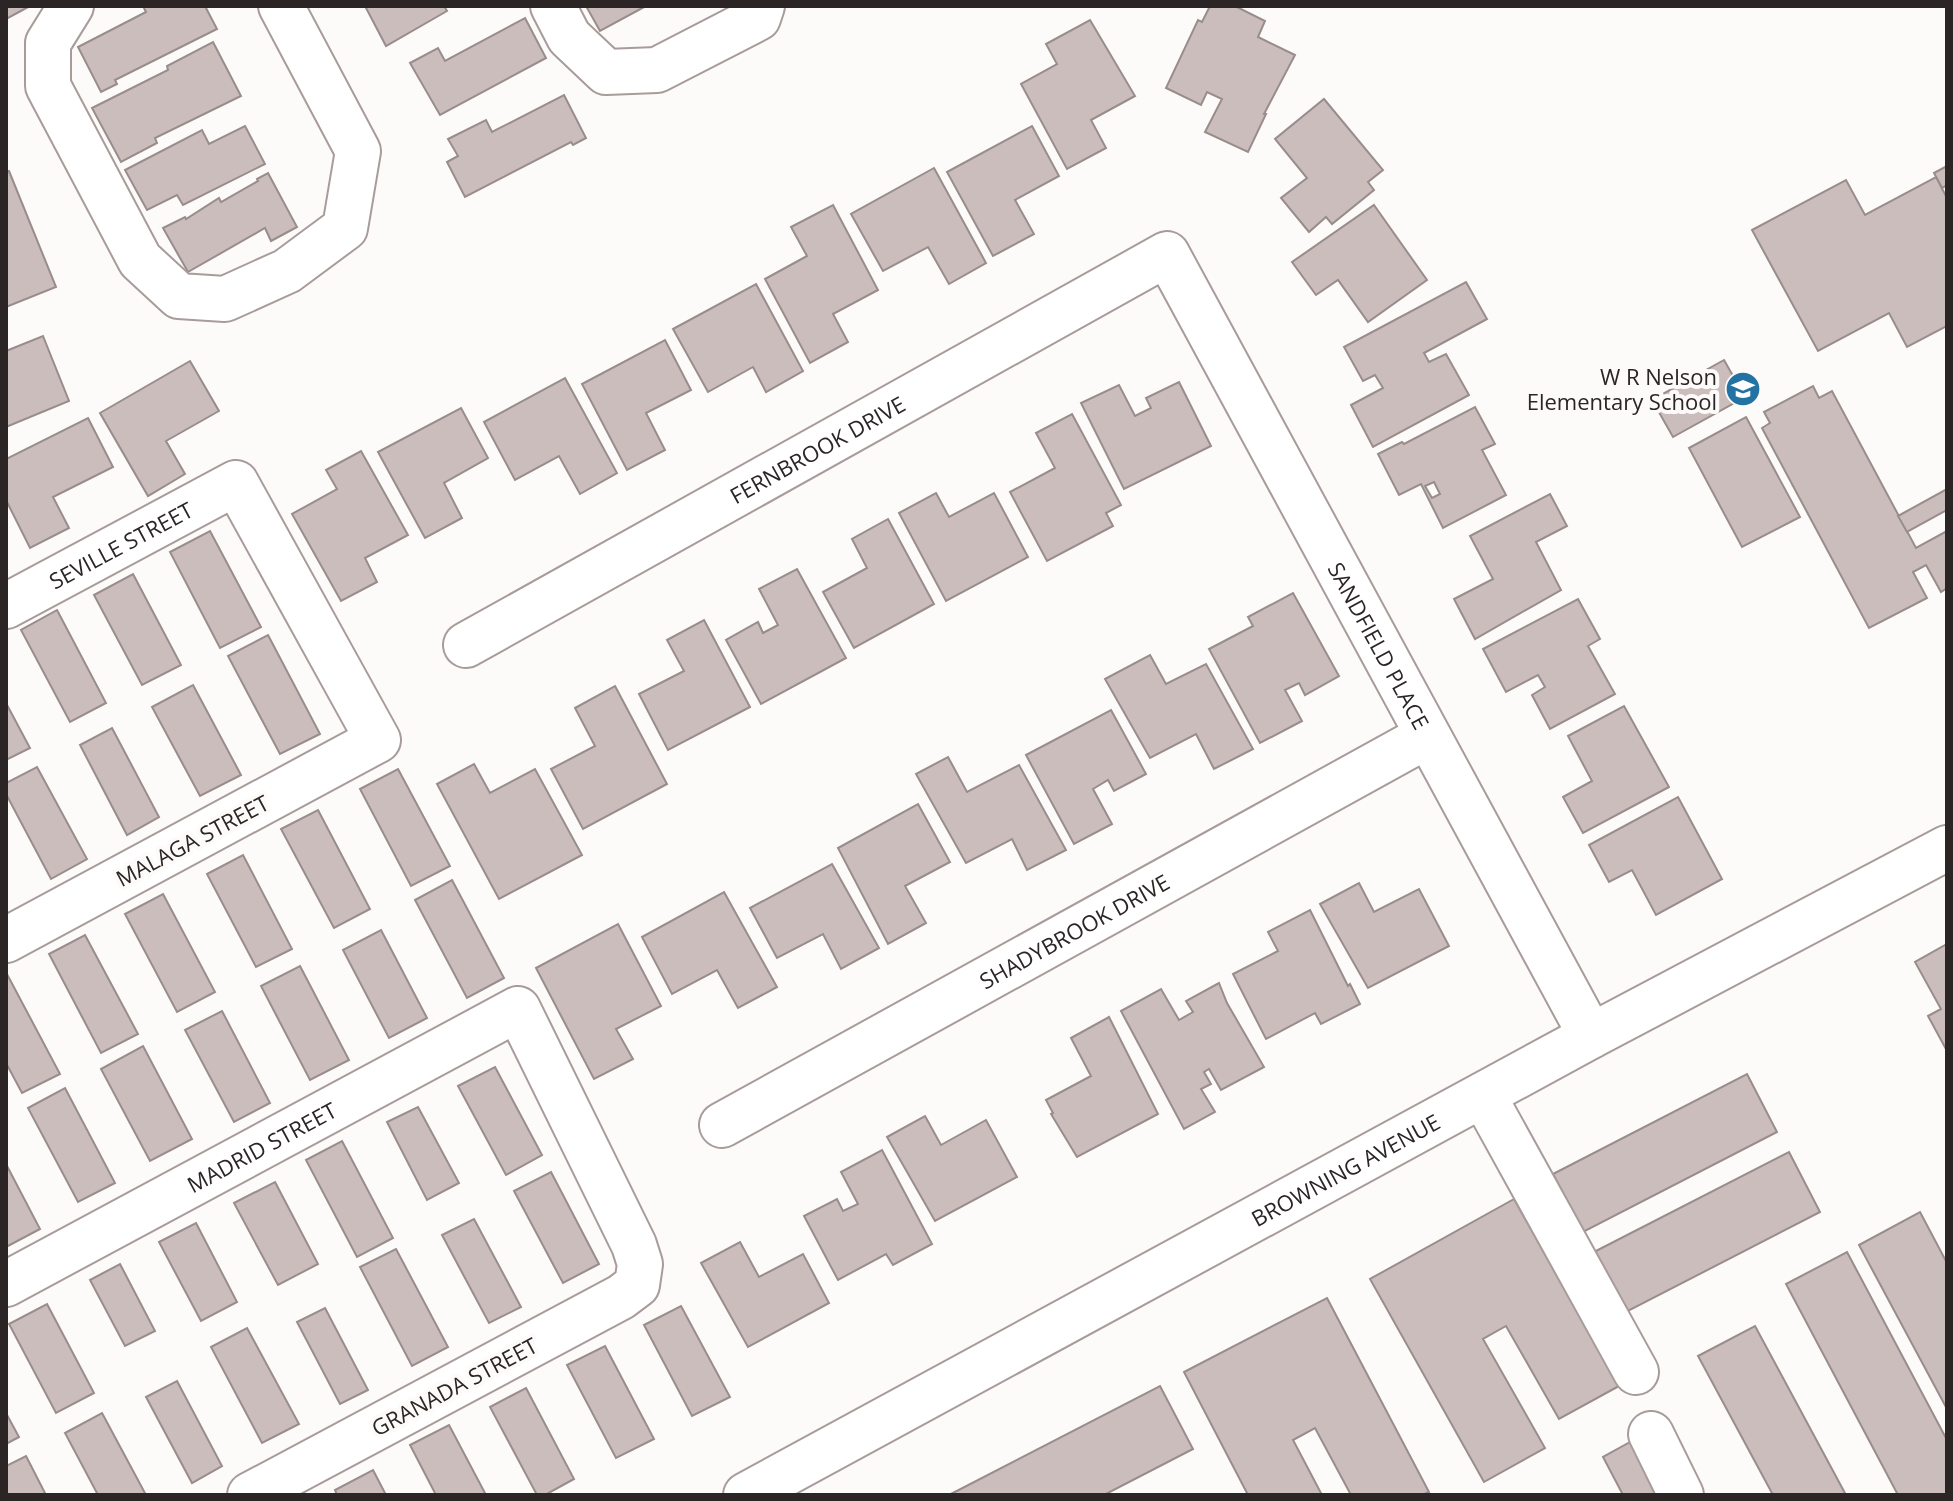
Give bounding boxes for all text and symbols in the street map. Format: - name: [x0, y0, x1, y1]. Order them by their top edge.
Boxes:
- place label: W R Nelson Elementary School: [1527, 361, 1717, 416]
- school or university icon: W R Nelson Elementary School: [1724, 370, 1762, 408]
- street label: FERNBROOK DRIVE: [724, 388, 910, 510]
- street label: SEVILLE STREET: [44, 494, 198, 595]
- street label: SANDFIELD PLACE: [1322, 556, 1437, 734]
- street label: MALAGA STREET: [110, 787, 274, 893]
- street label: SHADYBROOK DRIVE: [974, 866, 1174, 995]
- street label: MADRID STREET: [181, 1094, 341, 1199]
- street label: BROWNING AVENUE: [1246, 1106, 1445, 1233]
- street label: GRANADA STREET: [366, 1330, 542, 1442]

